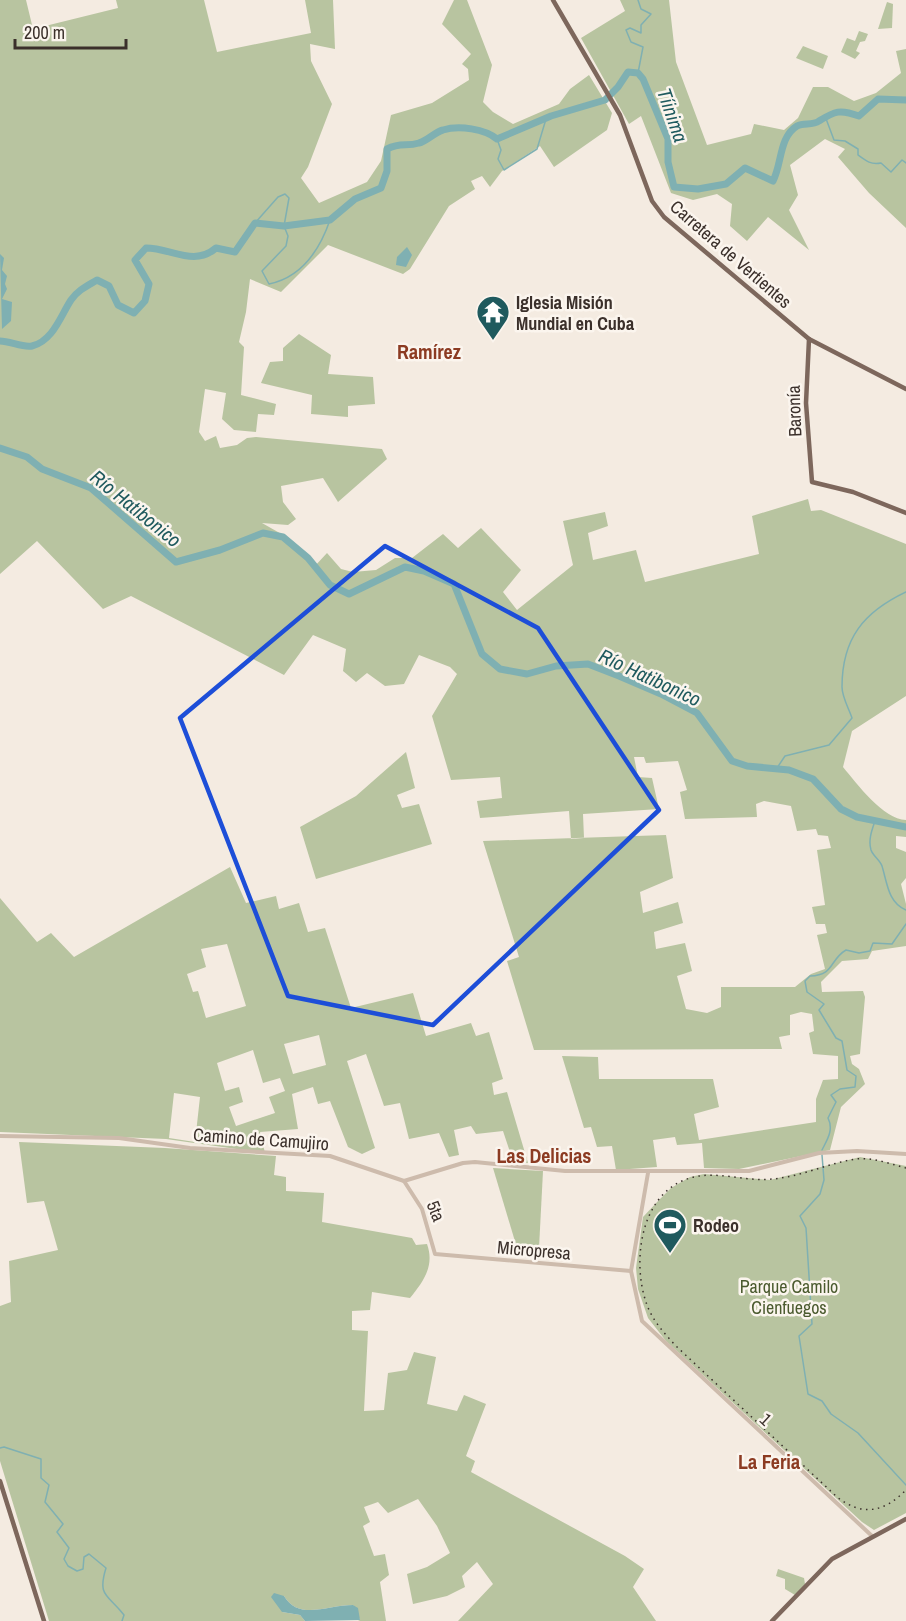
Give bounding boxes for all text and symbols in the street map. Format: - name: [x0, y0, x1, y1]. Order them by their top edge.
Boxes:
- scale bar: [15, 12, 126, 50]
- text: 200 m: [24, 20, 65, 45]
- water label: Tíinima: [651, 84, 695, 146]
- street label: Carretera de Vertientes: [665, 194, 797, 314]
- place label: Iglesia Misión Mundial en Cuba: [516, 290, 635, 336]
- temple icon: Iglesia Misión Mundial en Cuba: [475, 294, 511, 341]
- district label: Ramírez: [397, 338, 461, 365]
- street label: Baronía: [781, 385, 807, 437]
- water label: Río Hatibonico: [85, 463, 187, 553]
- water label: Río Hatibonico: [595, 642, 705, 712]
- street label: Camino de Camujiro: [192, 1122, 330, 1156]
- district label: Las Delicias: [497, 1142, 591, 1169]
- street label: 5ta: [421, 1197, 451, 1225]
- sports icon: Rodeo: [652, 1207, 688, 1254]
- place label: Rodeo: [693, 1213, 739, 1238]
- street label: Micropresa: [496, 1234, 572, 1266]
- park label: Parque Camilo Cienfuegos: [740, 1274, 838, 1320]
- street label: 1: [754, 1407, 778, 1431]
- district label: La Feria: [738, 1448, 800, 1475]

